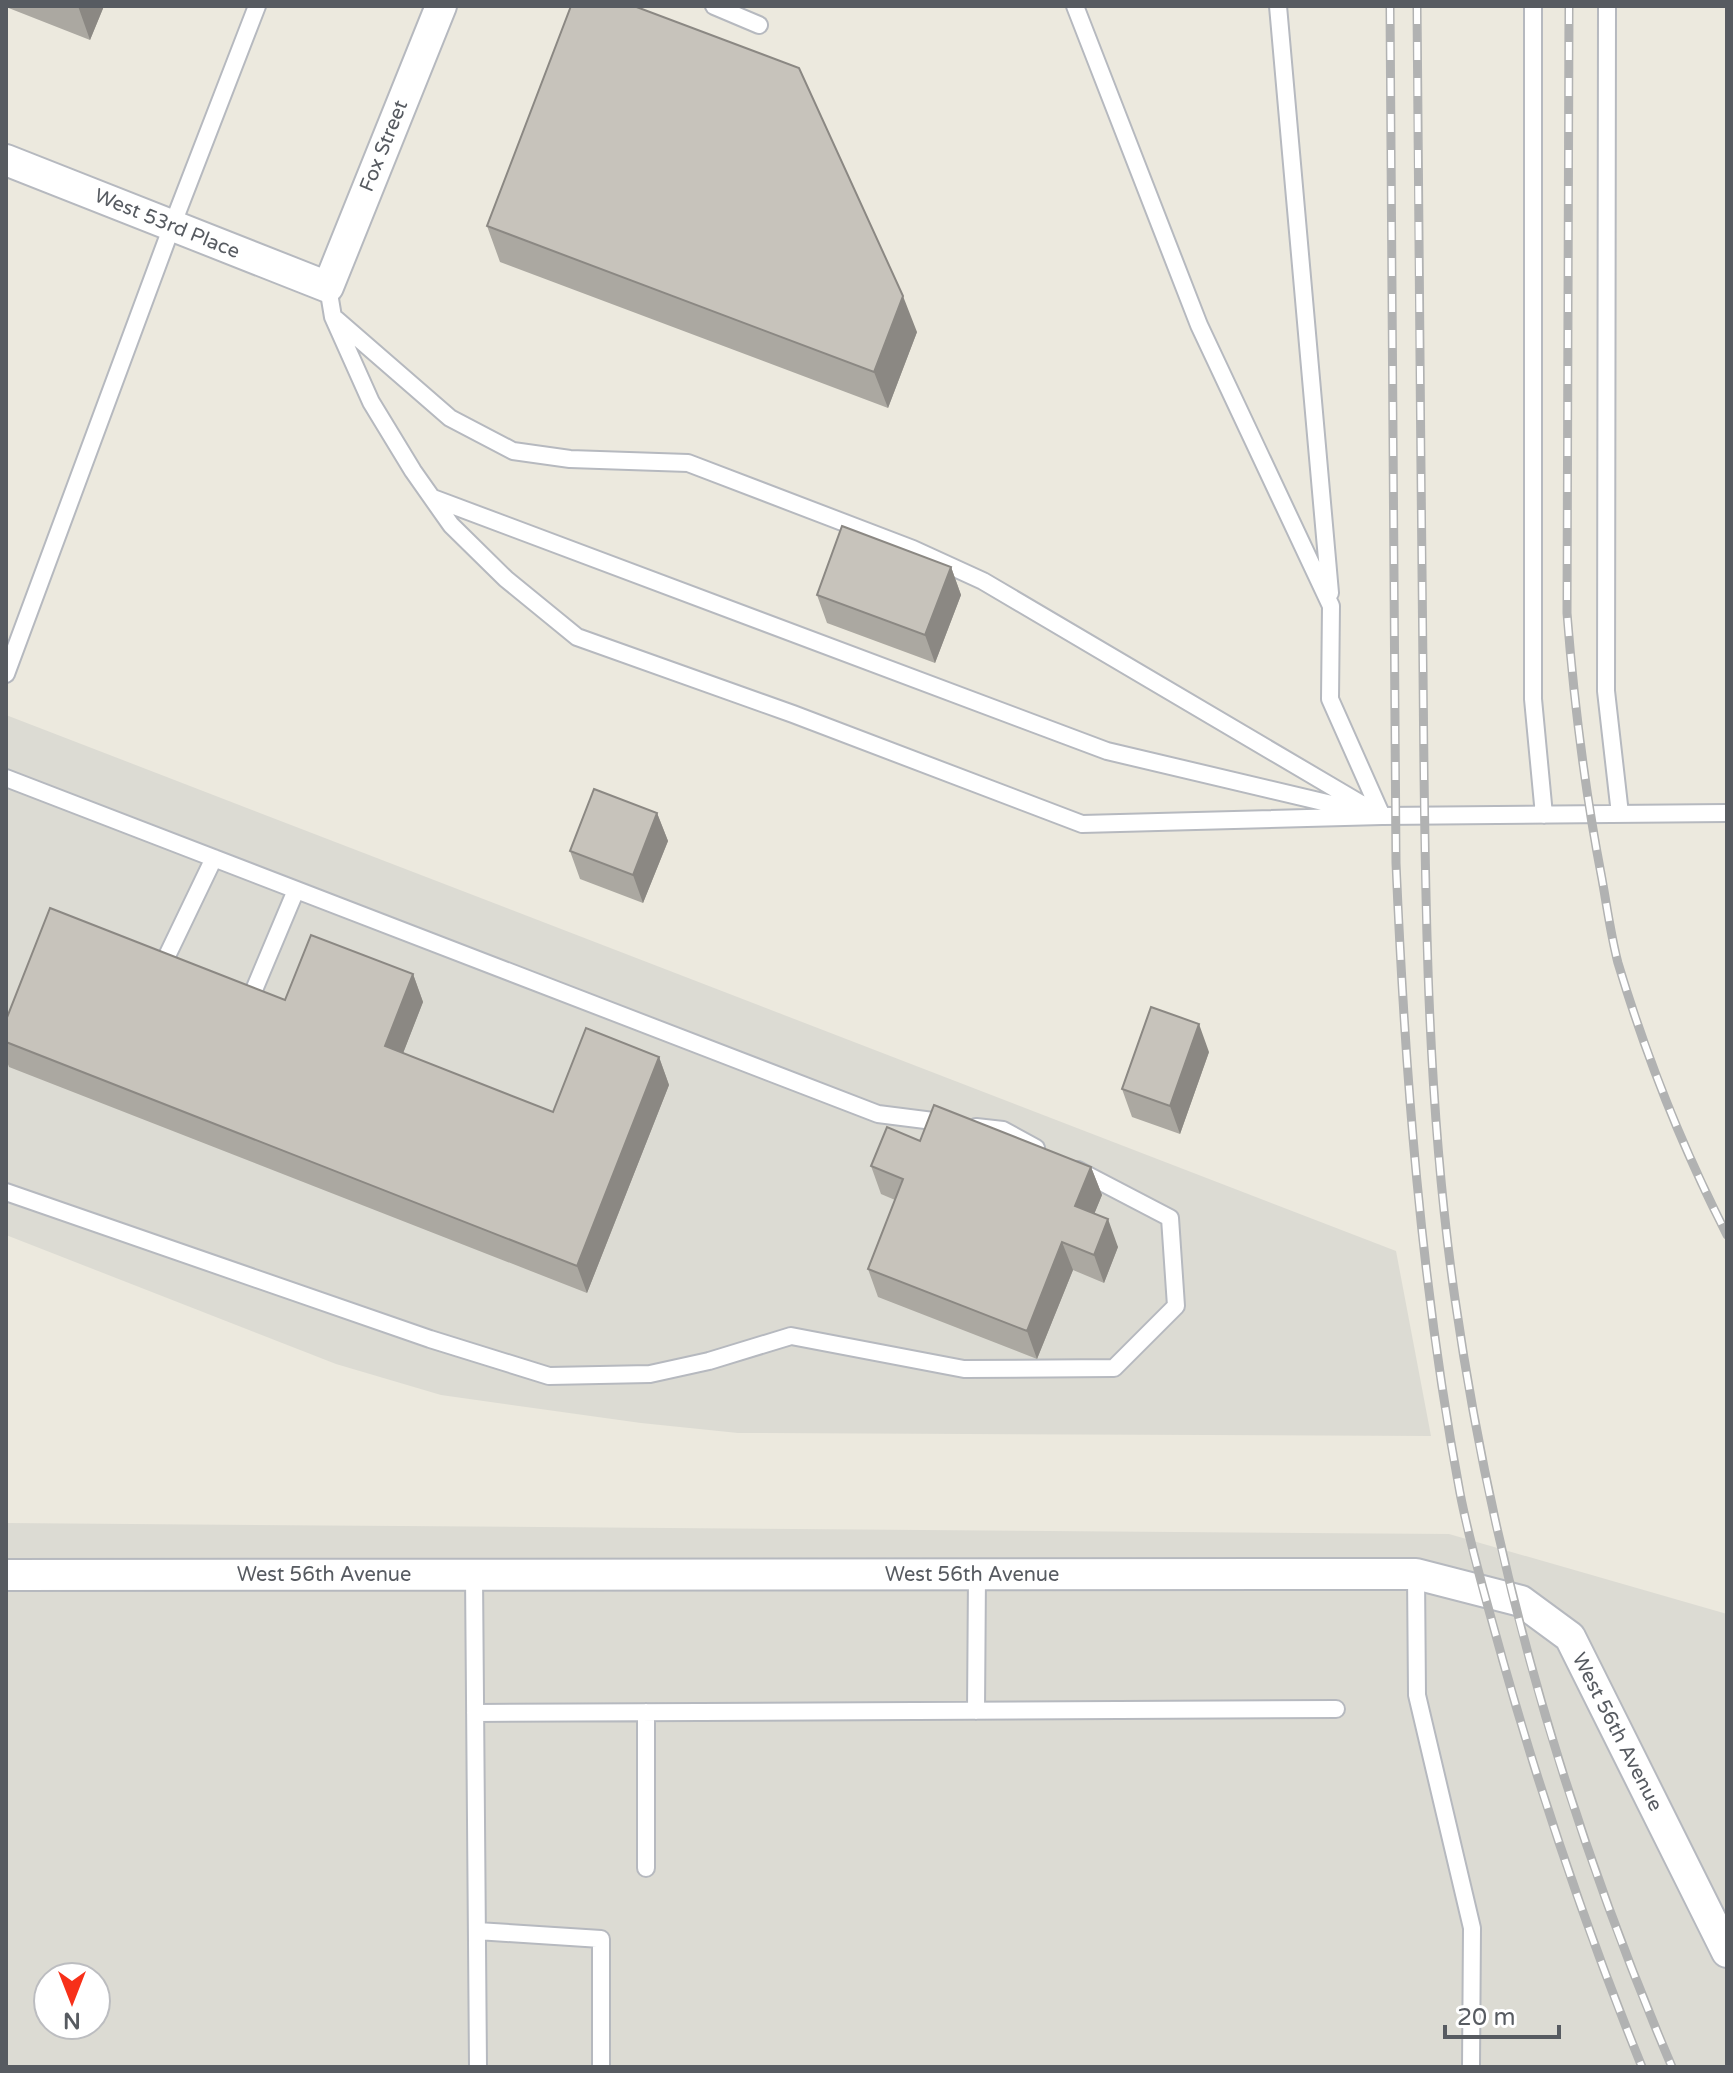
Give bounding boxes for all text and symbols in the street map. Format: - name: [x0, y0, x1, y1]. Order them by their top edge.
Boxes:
- street label: Fox Street: [355, 96, 413, 195]
- street label: West 53rd Place: [91, 184, 243, 264]
- street label: West 56th Avenue: [237, 1563, 411, 1587]
- street label: West 56th Avenue: [885, 1563, 1059, 1587]
- street label: West 56th Avenue: [1567, 1649, 1667, 1815]
- north arrow: [32, 1961, 112, 2041]
- scale bar: [1445, 1989, 1559, 2039]
- text: 20 m: [1457, 2003, 1515, 2032]
- text: N: [63, 2007, 81, 2033]

